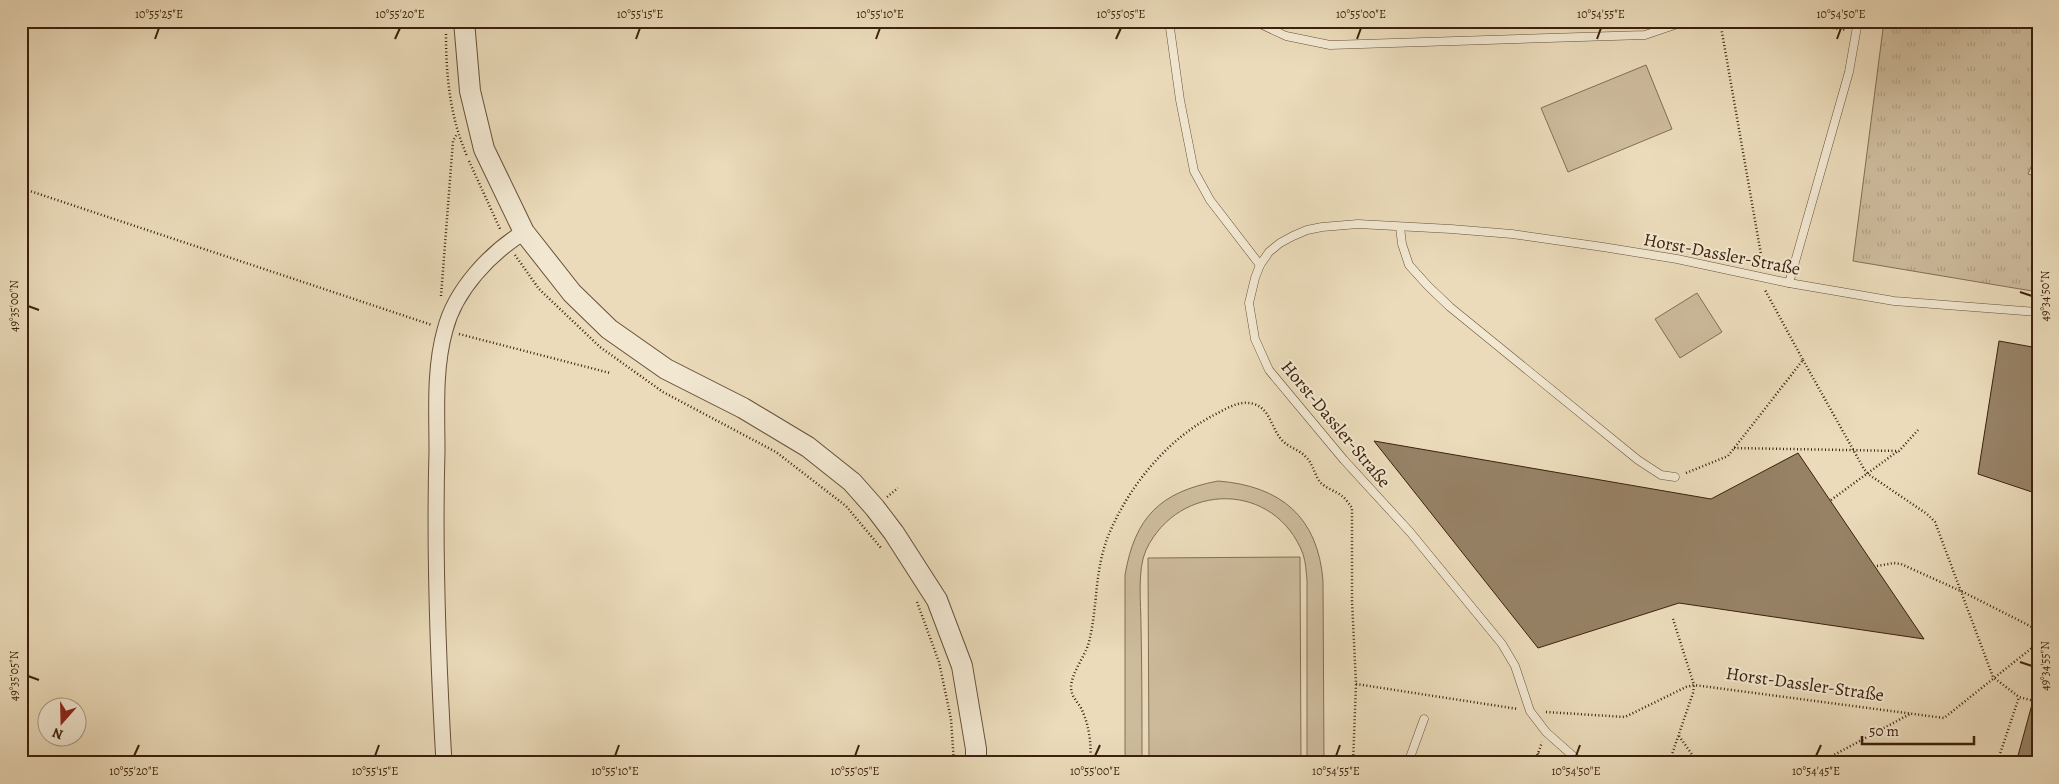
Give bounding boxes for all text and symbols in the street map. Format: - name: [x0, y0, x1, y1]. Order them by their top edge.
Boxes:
- text: 10°55'25"E: [135, 6, 183, 22]
- text: 10°55'20"E: [375, 6, 425, 22]
- text: 10°55'15"E: [617, 6, 663, 22]
- text: 10°55'10"E: [856, 6, 904, 22]
- text: 10°55'05"E: [1097, 6, 1145, 22]
- text: 10°55'00"E: [1336, 6, 1386, 22]
- text: 10°54'55"E: [1577, 6, 1625, 22]
- text: 10°54'50"E: [1816, 6, 1866, 22]
- street label: Horst-Dassler-Straße: [1642, 227, 1802, 281]
- text: 49°34'50"N: [2037, 270, 2053, 321]
- text: 49°35'00"N: [6, 280, 22, 332]
- street label: Horst-Dassler-Straße: [1276, 355, 1396, 493]
- text: 49°34'55"N: [2037, 641, 2053, 691]
- text: 49°35'05"N: [6, 650, 22, 701]
- street label: Horst-Dassler-Straße: [1725, 661, 1885, 707]
- north arrow: [38, 696, 88, 746]
- scale bar: [1862, 714, 1974, 746]
- text: 50 m: [1869, 721, 1899, 741]
- text: N: [50, 723, 66, 744]
- text: 10°55'20"E: [109, 763, 159, 779]
- text: 10°55'15"E: [352, 763, 398, 779]
- text: 10°55'10"E: [591, 763, 639, 779]
- text: 10°55'05"E: [831, 763, 879, 779]
- text: 10°55'00"E: [1070, 763, 1120, 779]
- text: 10°54'55"E: [1312, 763, 1360, 779]
- text: 10°54'50"E: [1551, 763, 1601, 779]
- text: 10°54'45"E: [1792, 763, 1840, 779]

